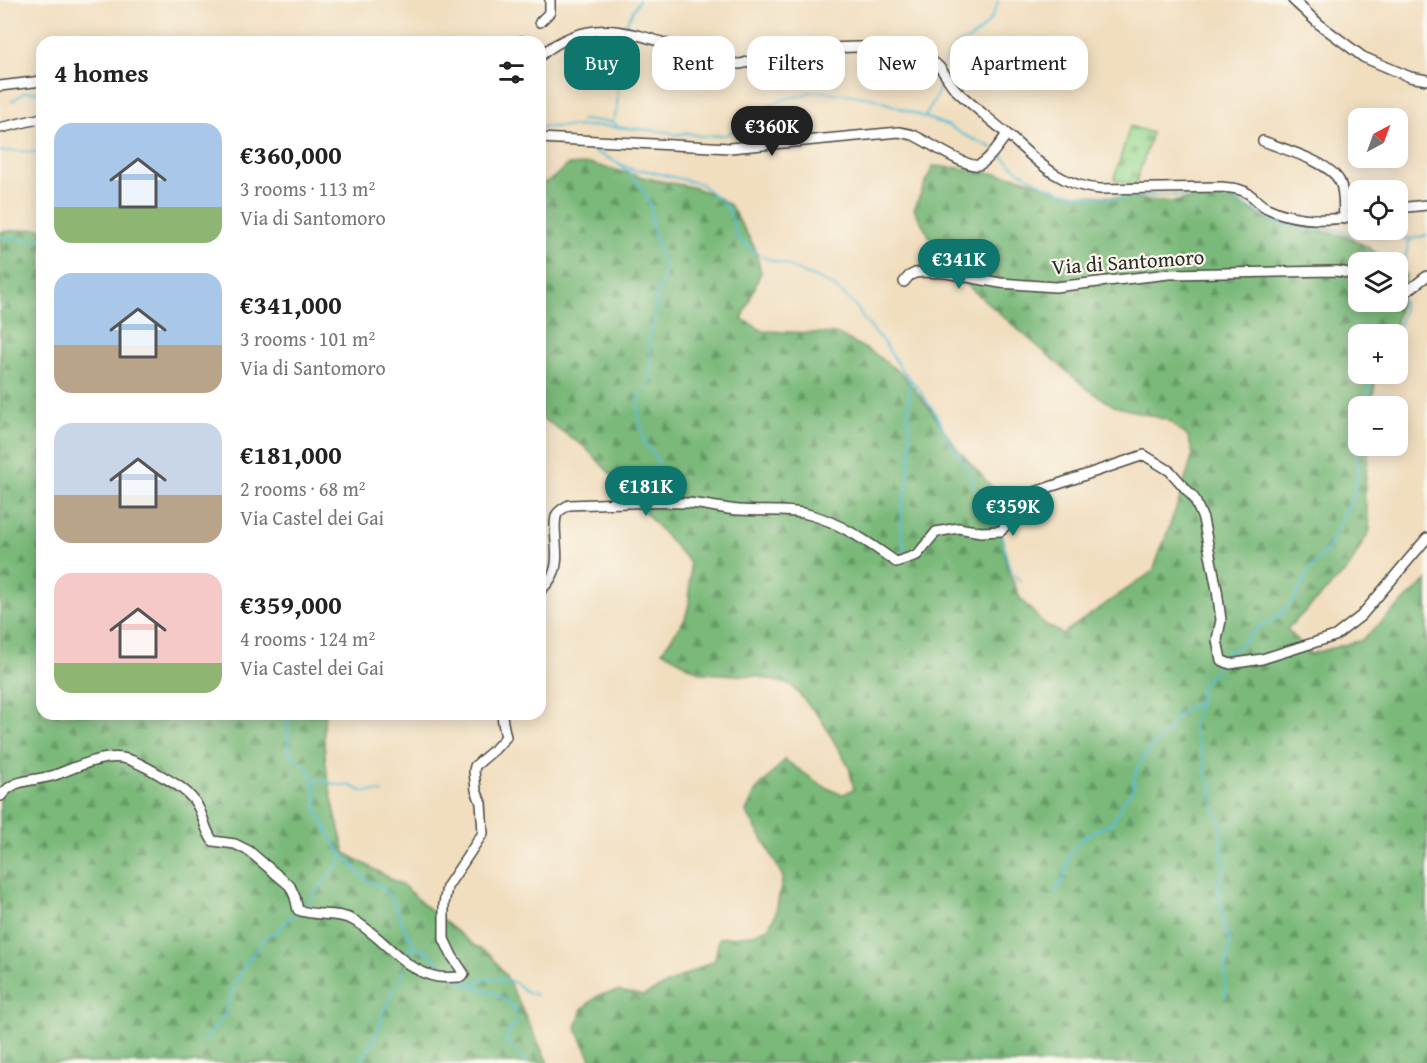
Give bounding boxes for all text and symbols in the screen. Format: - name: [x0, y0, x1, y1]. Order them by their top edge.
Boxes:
- chip: Buy: [564, 36, 640, 90]
- chip: Rent: [652, 36, 735, 90]
- chip: Filters: [747, 36, 845, 90]
- chip: New: [857, 36, 938, 90]
- chip: Apartment: [950, 36, 1088, 90]
- text: 4 homes: [54, 53, 149, 92]
- icon: filters: [495, 56, 528, 89]
- pin: €360K: [730, 106, 814, 157]
- north arrow: [1348, 108, 1408, 168]
- map controls: [1348, 108, 1408, 456]
- text: €360K: [745, 111, 799, 140]
- text: €360,000: [240, 135, 342, 174]
- icon: home: [102, 147, 174, 219]
- text: 3 rooms · 113 m²: [240, 174, 375, 203]
- button: locate: [1348, 180, 1408, 240]
- text: Via di Santomoro: [240, 203, 386, 232]
- pin: €341K: [917, 239, 1001, 290]
- street label: Via di Santomoro: [1051, 241, 1205, 282]
- text: €341K: [932, 244, 986, 273]
- button: layers: [1348, 252, 1408, 312]
- text: €341,000: [240, 285, 342, 324]
- icon: home: [102, 297, 174, 369]
- text: 3 rooms · 101 m²: [240, 324, 375, 353]
- button: +: [1348, 324, 1408, 384]
- text: Via di Santomoro: [240, 353, 386, 382]
- button: −: [1348, 396, 1408, 456]
- text: €181,000: [240, 435, 342, 474]
- icon: home: [102, 447, 174, 519]
- pin: €181K: [604, 466, 688, 517]
- text: €181K: [619, 471, 673, 500]
- text: 2 rooms · 68 m²: [240, 474, 366, 503]
- pin: €359K: [971, 486, 1055, 537]
- text: €359K: [986, 491, 1040, 520]
- text: Via Castel dei Gai: [240, 503, 384, 532]
- text: €359,000: [240, 585, 342, 624]
- icon: home: [102, 597, 174, 669]
- text: 4 rooms · 124 m²: [240, 624, 375, 653]
- text: Via Castel dei Gai: [240, 653, 384, 682]

